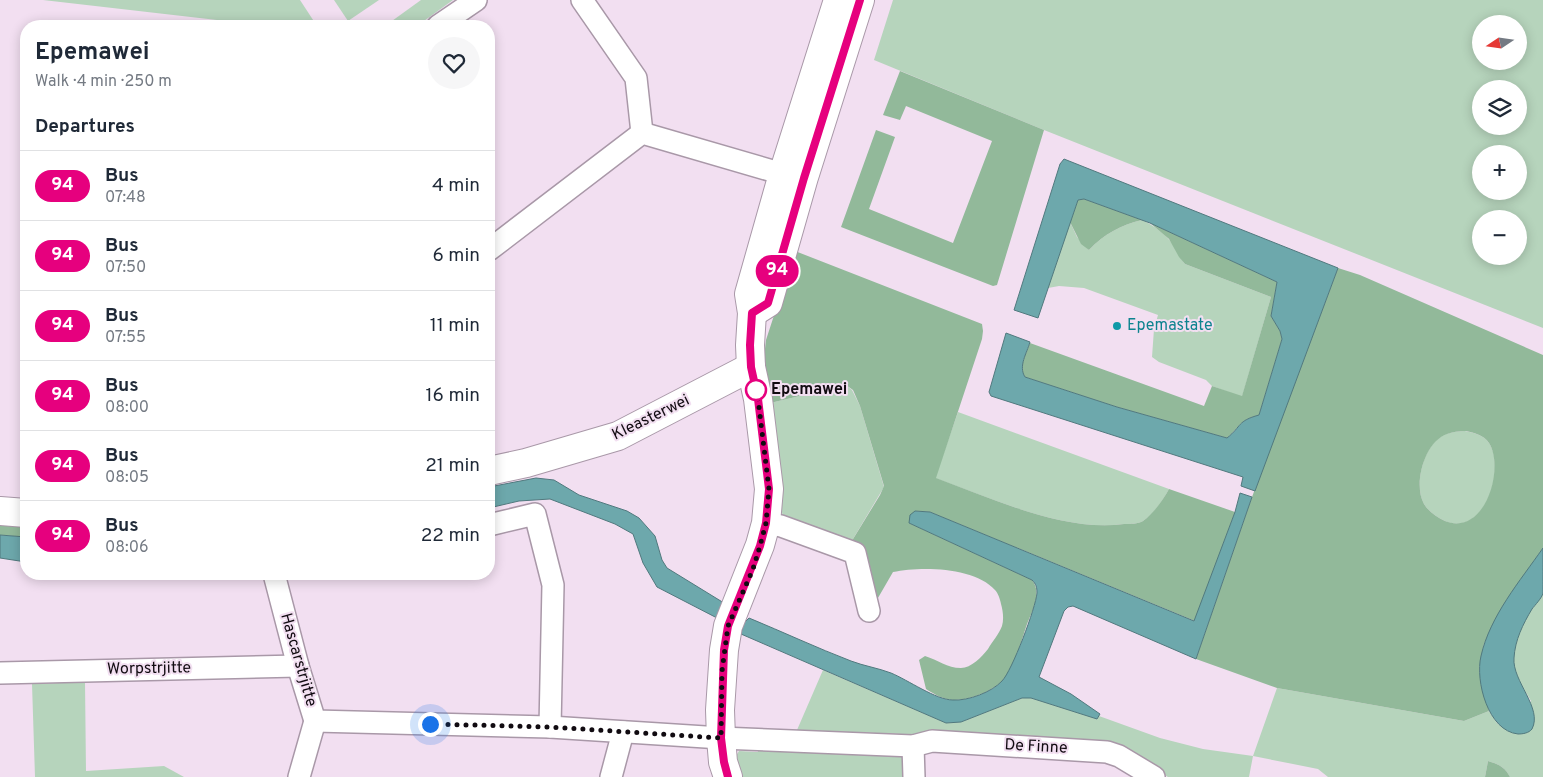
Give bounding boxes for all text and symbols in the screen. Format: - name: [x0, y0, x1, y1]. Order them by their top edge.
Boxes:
- north arrow: [1472, 15, 1528, 70]
- map controls: [1472, 15, 1527, 265]
- button: heart: [428, 37, 480, 89]
- text: Epemawei: [35, 38, 150, 68]
- text: Walk · 4 min · 250 m: [35, 72, 172, 92]
- button: layers: [1472, 80, 1527, 135]
- text: Departures: [35, 115, 135, 139]
- button: +: [1472, 145, 1527, 200]
- text: Bus: [105, 164, 139, 188]
- text: 94: [51, 174, 74, 197]
- text: 4 min: [432, 174, 480, 198]
- text: 07:48: [105, 188, 146, 208]
- button: −: [1472, 210, 1527, 265]
- text: Bus: [105, 234, 139, 258]
- text: 94: [51, 244, 74, 267]
- text: 6 min: [433, 244, 480, 268]
- line badge: 94: [754, 255, 800, 287]
- text: 07:50: [105, 258, 146, 278]
- text: 94: [766, 259, 788, 282]
- text: Bus: [105, 304, 139, 328]
- text: 94: [51, 314, 74, 337]
- text: 11 min: [430, 314, 480, 338]
- place label: Epemastate: [1127, 316, 1213, 336]
- marker: Epemastate: [1111, 320, 1123, 332]
- text: 07:55: [105, 328, 146, 348]
- text: Bus: [105, 374, 139, 398]
- marker: Epemawei: [745, 379, 767, 401]
- place label: Epemawei: [771, 380, 847, 400]
- text: 94: [51, 384, 74, 407]
- text: 16 min: [425, 384, 480, 408]
- street label: Kleasterwei: [609, 391, 693, 445]
- text: 08:00: [105, 398, 149, 418]
- text: Bus: [105, 444, 139, 468]
- text: 94: [51, 454, 74, 477]
- text: 21 min: [425, 454, 480, 478]
- text: 08:05: [105, 468, 149, 488]
- text: Bus: [105, 514, 139, 538]
- text: 94: [51, 524, 74, 547]
- text: 22 min: [421, 524, 480, 548]
- text: 08:06: [105, 538, 148, 558]
- street label: Hascarstrjitte: [275, 611, 321, 709]
- street label: Worpstrjitte: [107, 658, 191, 680]
- your location: [418, 712, 443, 737]
- street label: De Finne: [1004, 735, 1068, 759]

